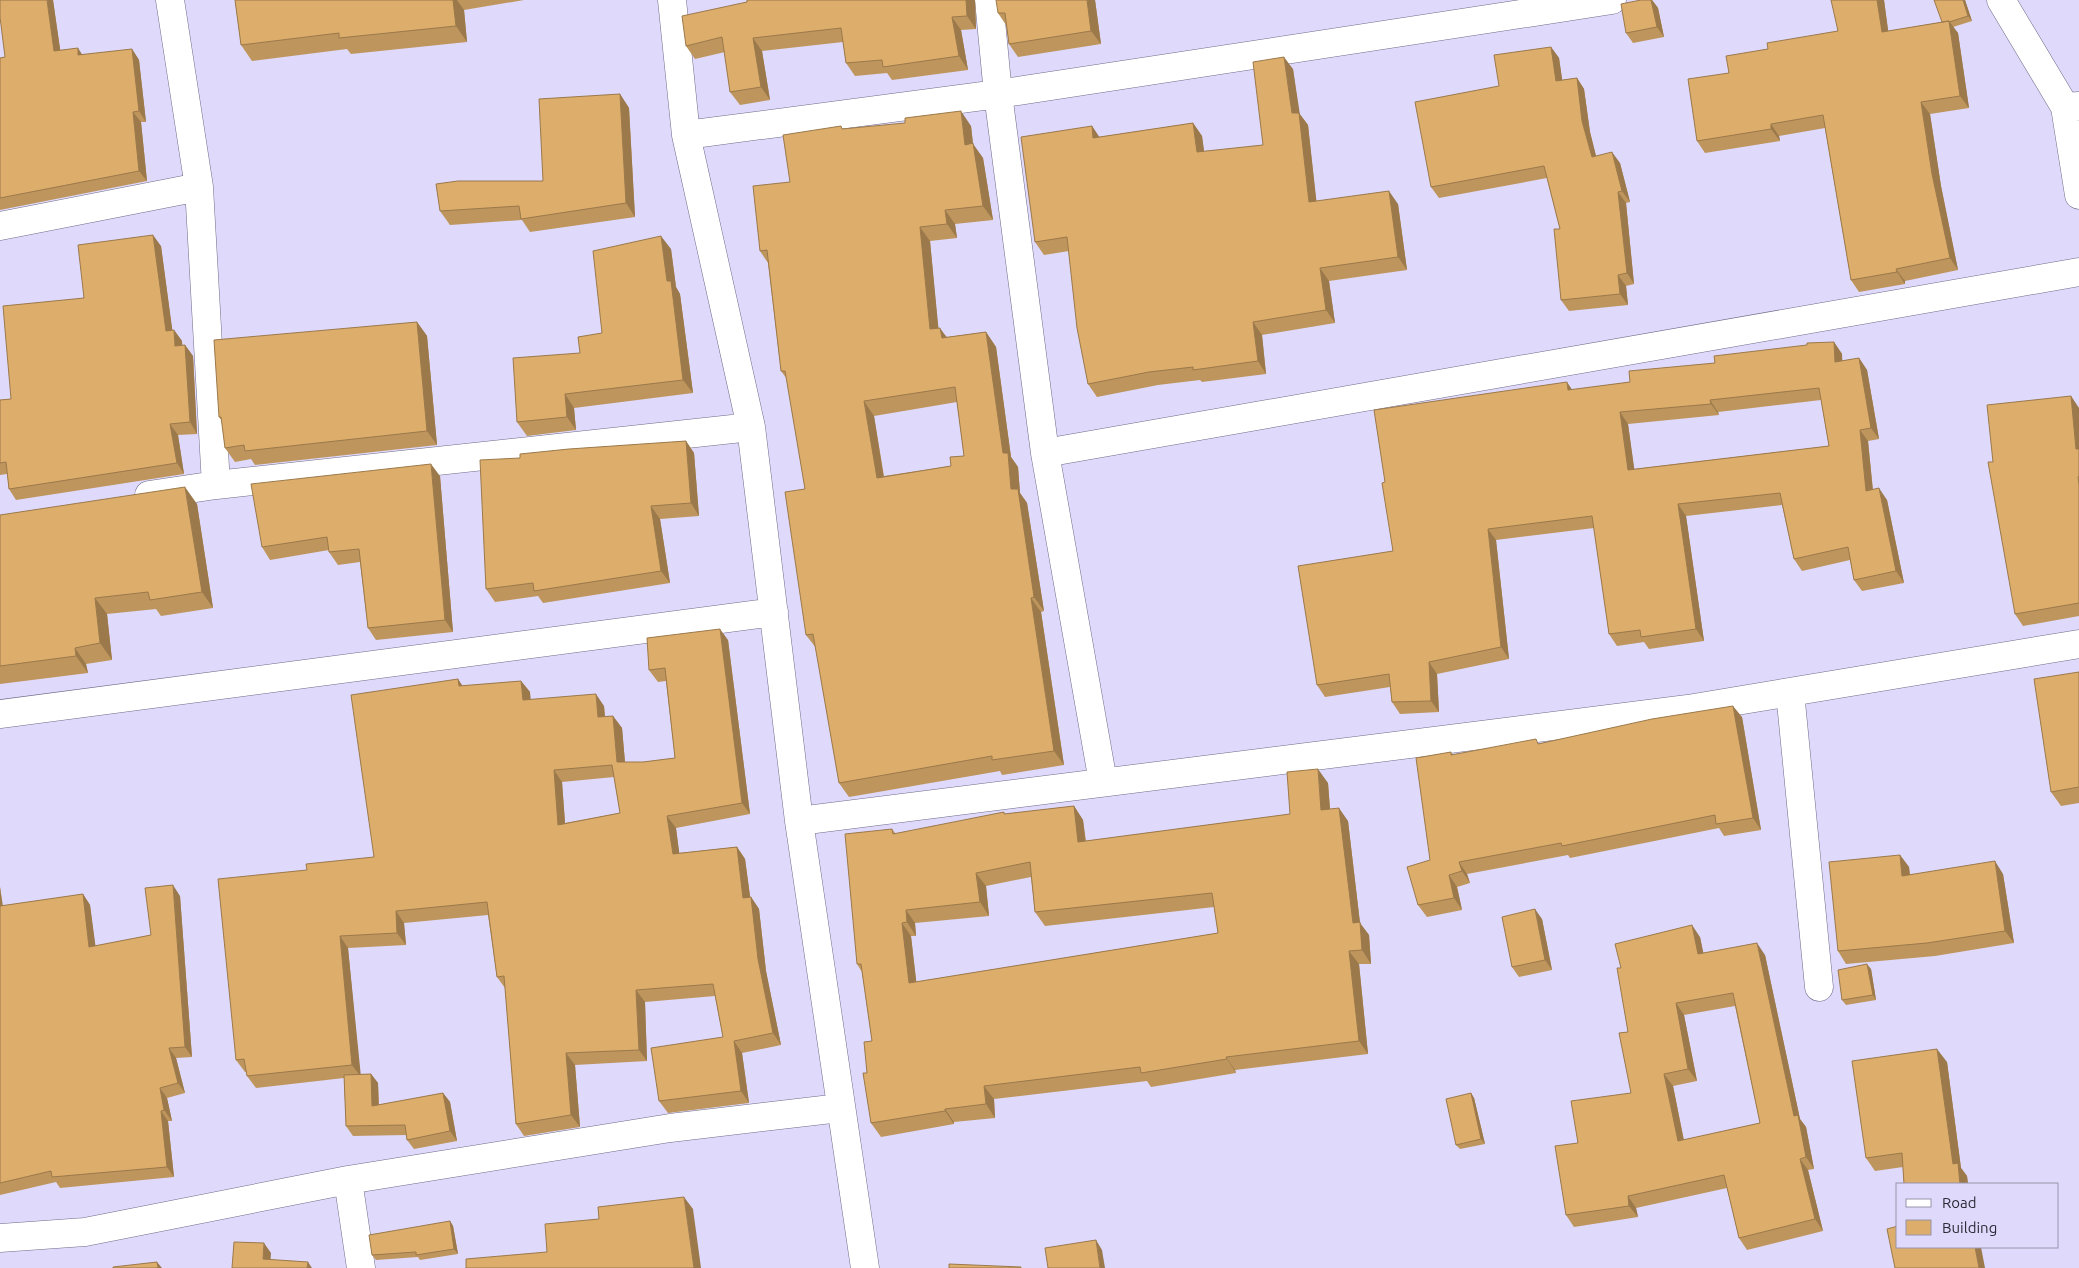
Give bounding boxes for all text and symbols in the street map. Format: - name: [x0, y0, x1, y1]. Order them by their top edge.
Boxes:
- legend: [1896, 1183, 2059, 1248]
- text: Road: [1942, 1194, 1977, 1211]
- text: Building: [1942, 1219, 1997, 1236]

